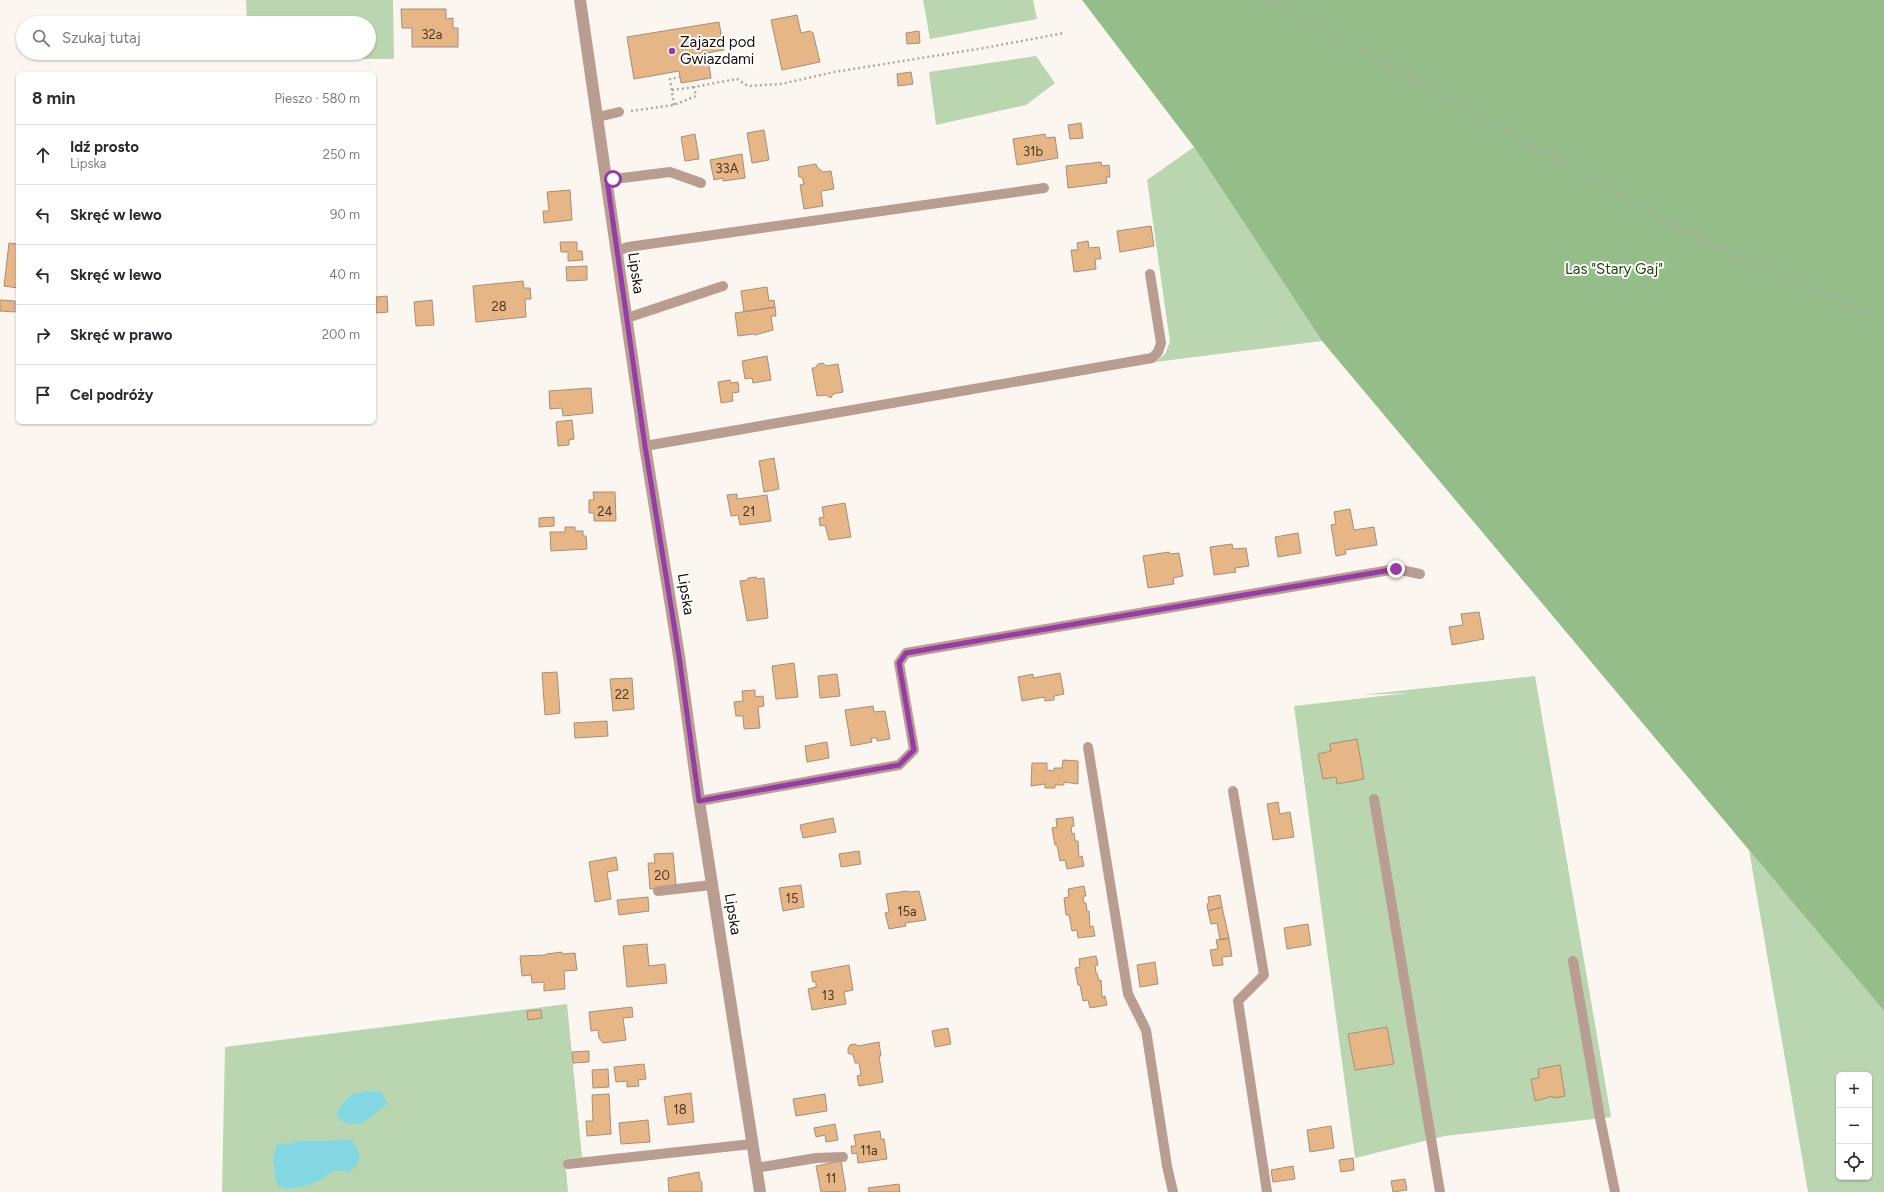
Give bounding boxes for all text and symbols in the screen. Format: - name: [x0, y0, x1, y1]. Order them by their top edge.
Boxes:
- search box: [16, 16, 376, 60]
- icon: search: [30, 27, 52, 49]
- house number: 32a: [422, 27, 442, 42]
- text: Szukaj tutaj: [62, 29, 141, 47]
- place label: Zajazd pod Gwiazdami: [680, 33, 755, 68]
- marker: Zajazd pod Gwiazdami: [667, 46, 677, 56]
- text: 8 min: [32, 88, 75, 108]
- text: Pieszo · 580 m: [275, 91, 360, 106]
- text: Idź prosto: [70, 138, 139, 156]
- icon: ahead: [32, 144, 54, 166]
- house number: 31b: [1023, 144, 1043, 159]
- text: 250 m: [323, 147, 360, 162]
- text: Lipska: [70, 156, 106, 171]
- house number: 33A: [716, 161, 739, 176]
- route start: [604, 170, 622, 188]
- icon: left: [32, 204, 54, 226]
- text: Skręć w lewo: [70, 206, 162, 224]
- text: 90 m: [330, 207, 360, 222]
- street label: Lipska: [624, 251, 648, 295]
- park label: Las "Stary Gaj": [1565, 260, 1663, 278]
- icon: left: [32, 264, 54, 286]
- text: Skręć w lewo: [70, 266, 162, 284]
- text: 40 m: [329, 267, 360, 282]
- house number: 28: [491, 299, 507, 314]
- icon: right: [32, 324, 54, 346]
- text: Skręć w prawo: [70, 326, 173, 344]
- text: 200 m: [322, 327, 360, 342]
- icon: arrive: [32, 384, 54, 406]
- text: Cel podróży: [70, 386, 153, 404]
- house number: 24: [597, 504, 613, 519]
- house number: 21: [743, 504, 755, 519]
- route end: [1387, 560, 1405, 578]
- street label: Lipska: [674, 572, 698, 616]
- house number: 22: [615, 687, 629, 702]
- house number: 20: [654, 868, 670, 883]
- house number: 15: [786, 891, 798, 906]
- street label: Lipska: [721, 892, 745, 936]
- house number: 15a: [897, 904, 917, 919]
- house number: 13: [822, 988, 834, 1003]
- map controls: [1836, 1072, 1872, 1180]
- button: +: [1836, 1072, 1872, 1108]
- house number: 18: [673, 1102, 687, 1117]
- button: −: [1836, 1108, 1872, 1144]
- house number: 11a: [860, 1143, 878, 1158]
- button: locate: [1836, 1144, 1872, 1180]
- house number: 11: [826, 1171, 836, 1186]

